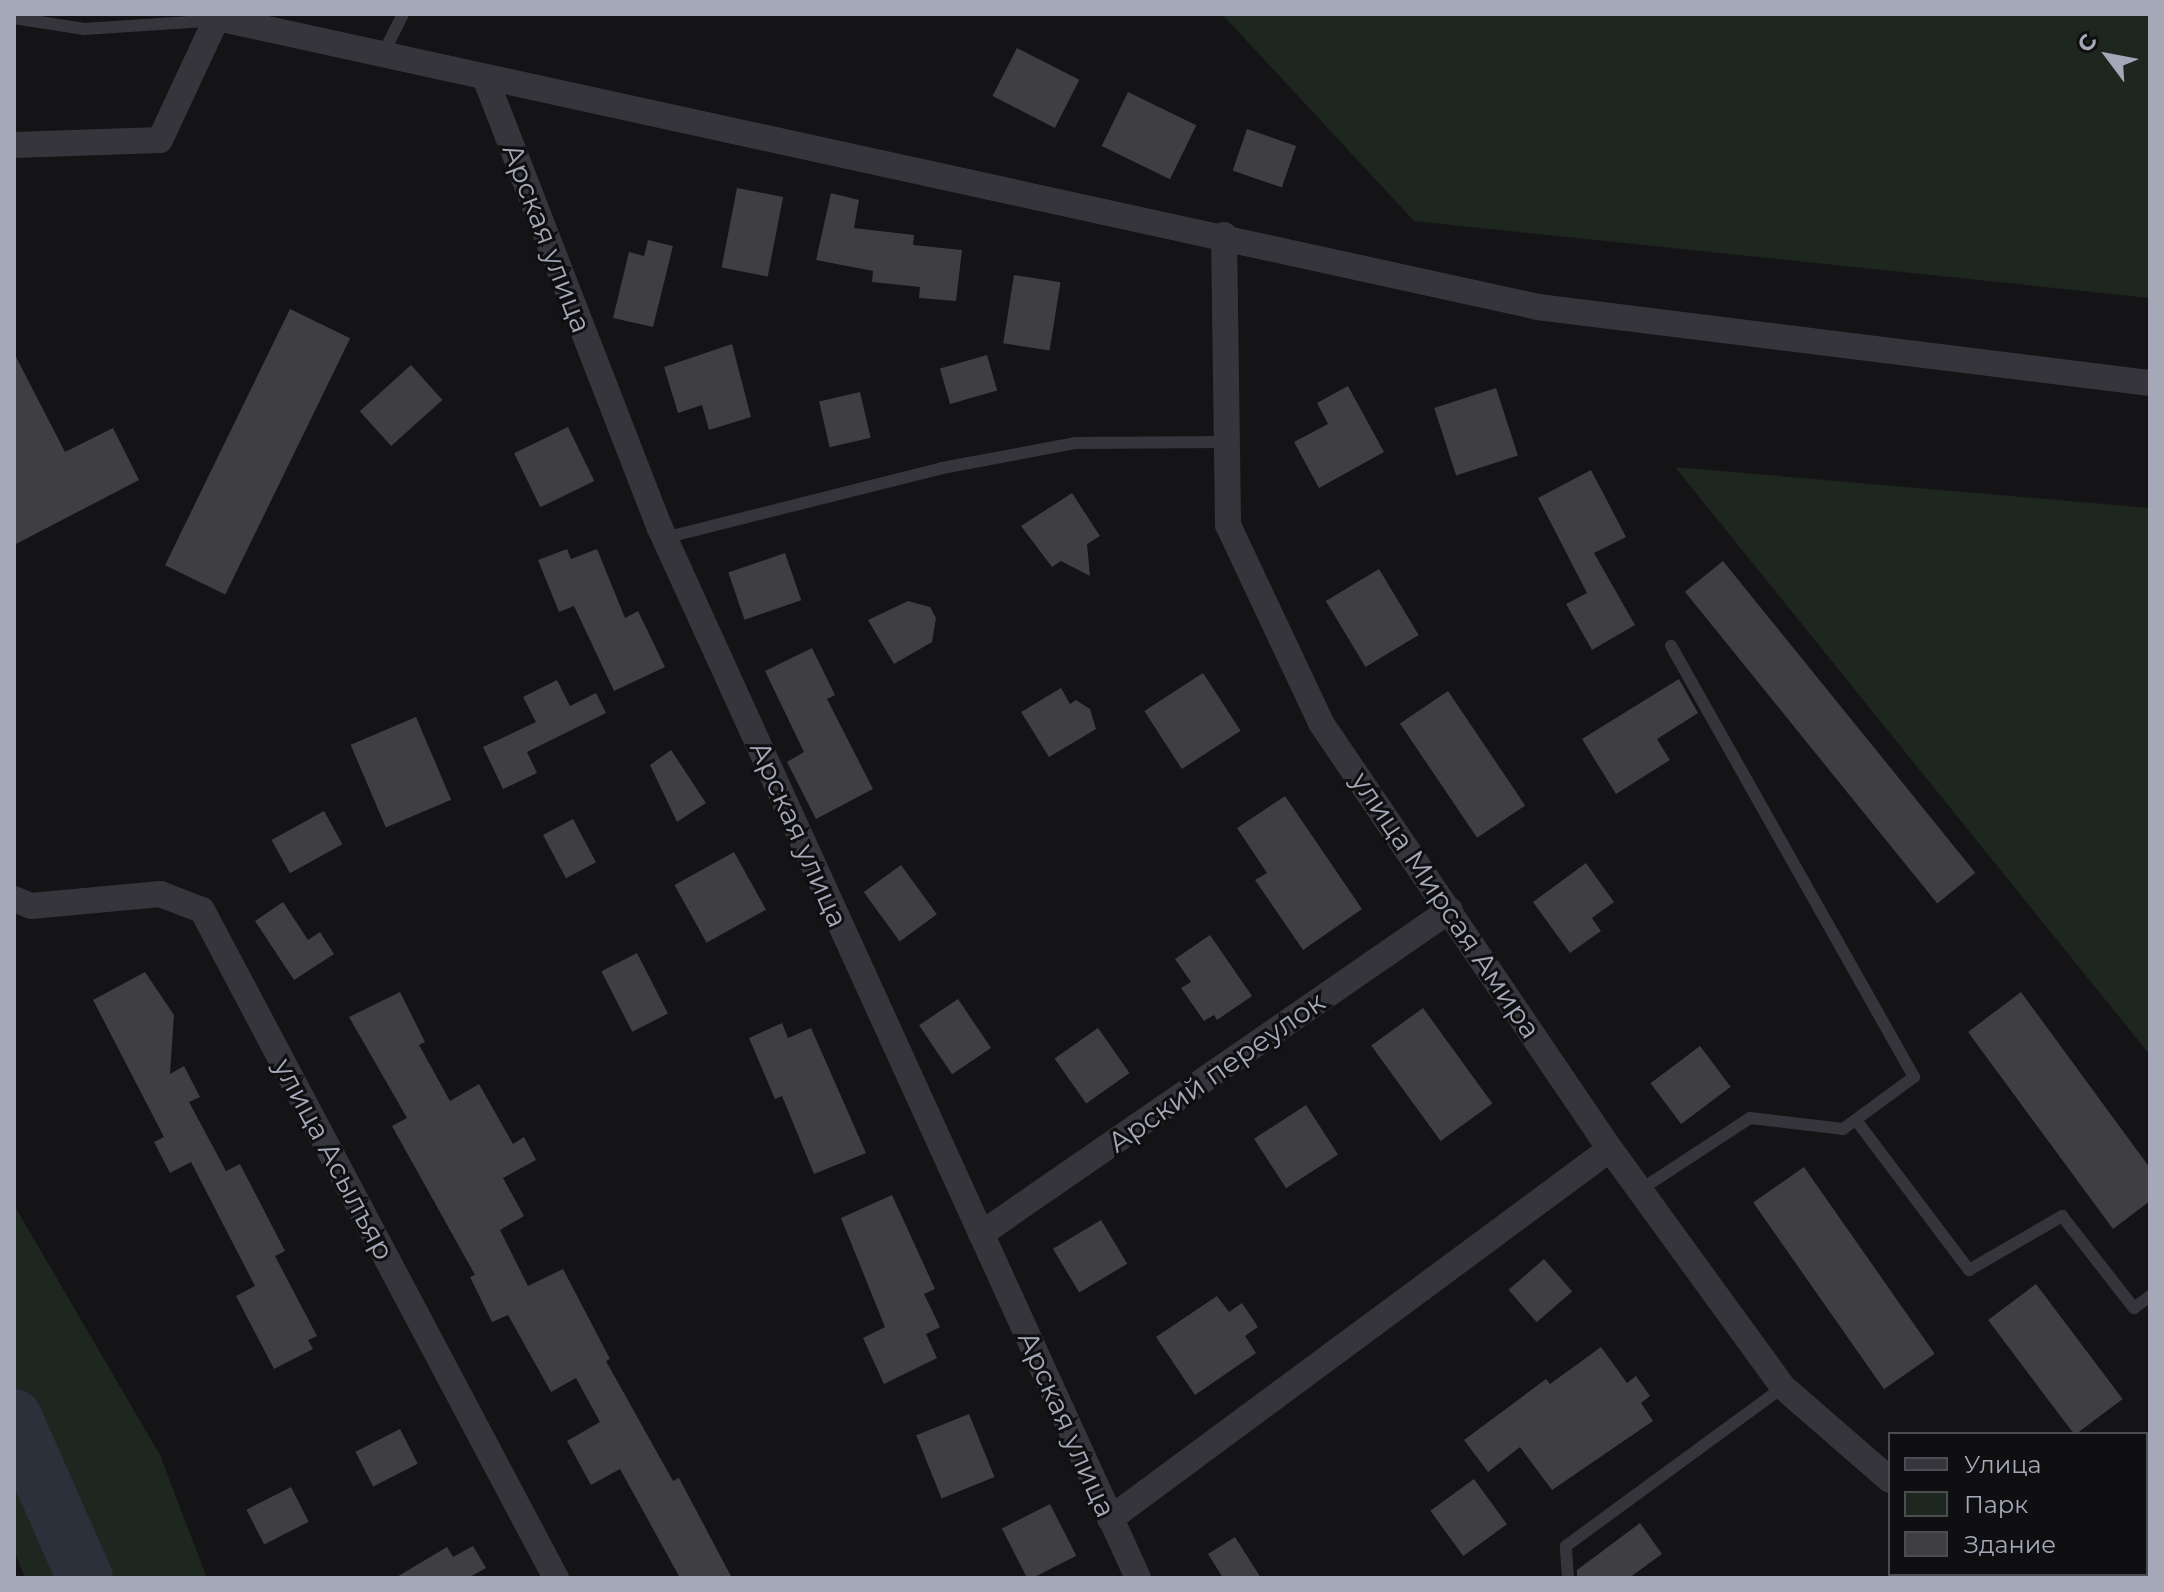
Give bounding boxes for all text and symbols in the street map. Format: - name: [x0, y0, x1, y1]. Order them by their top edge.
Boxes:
- north arrow: [2068, 16, 2148, 96]
- text: С: [2072, 29, 2103, 57]
- street label: Арская улица: [496, 139, 598, 337]
- street label: Арская улица: [743, 736, 855, 932]
- street label: улица Мирсая Амира: [1344, 765, 1548, 1045]
- street label: Арский переулок: [1101, 985, 1331, 1159]
- street label: улица Асылъяр: [267, 1053, 401, 1265]
- street label: Арская улица: [1011, 1326, 1123, 1522]
- legend: [1888, 1432, 2148, 1576]
- text: Улица: [1964, 1450, 2042, 1479]
- text: Парк: [1964, 1490, 2028, 1519]
- text: Здание: [1964, 1530, 2056, 1559]

